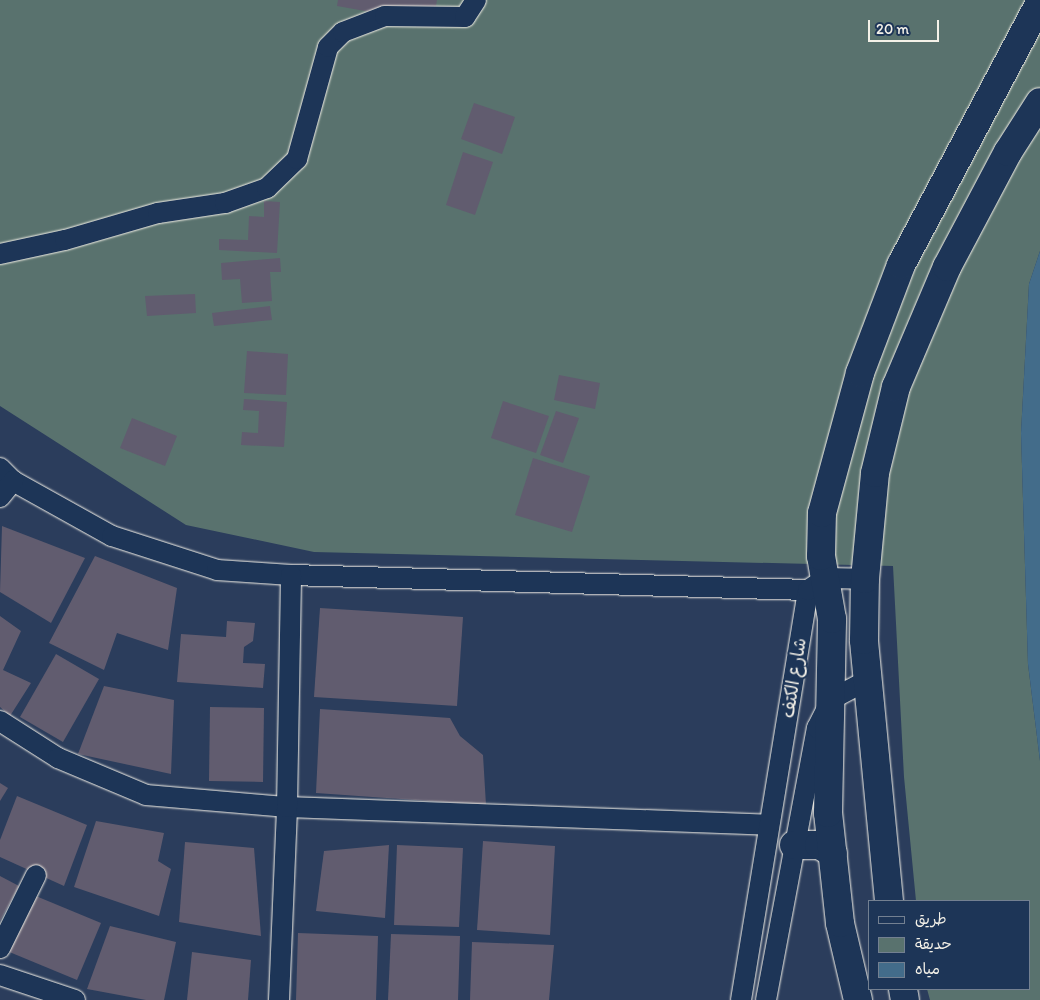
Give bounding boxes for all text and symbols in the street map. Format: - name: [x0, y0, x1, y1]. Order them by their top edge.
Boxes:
- scale bar: [870, 10, 941, 42]
- text: 20 m: [876, 20, 909, 38]
- street label: شارع الكتف: [777, 636, 811, 720]
- legend: [868, 900, 1030, 990]
- text: طريق: [915, 910, 947, 928]
- text: حديقة: [915, 935, 952, 953]
- text: مياه: [915, 960, 940, 978]

